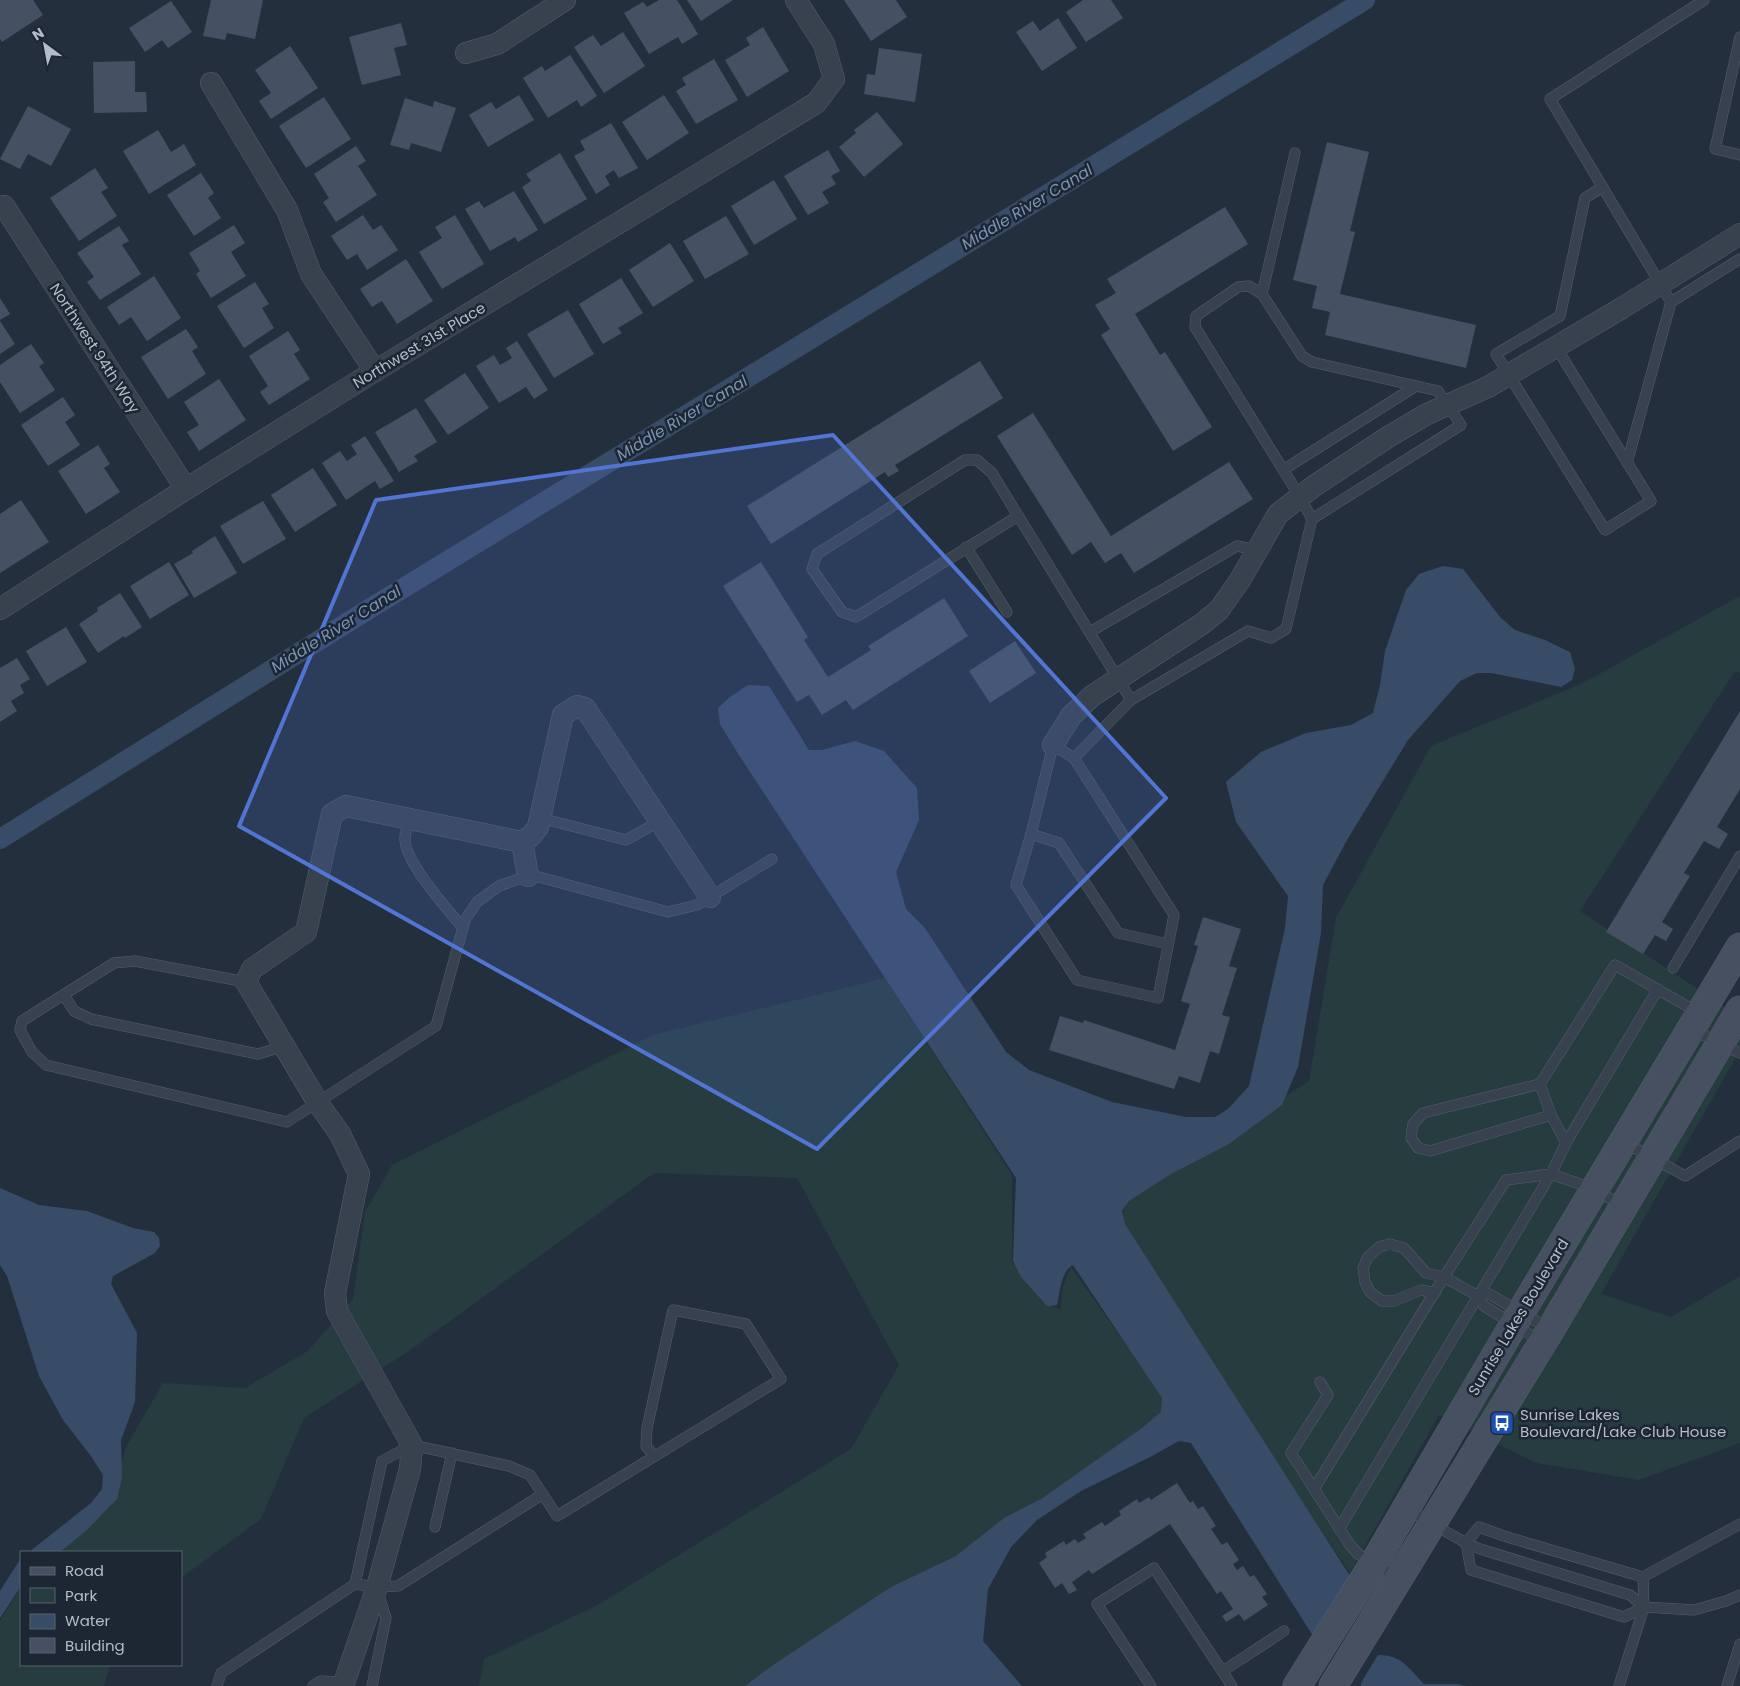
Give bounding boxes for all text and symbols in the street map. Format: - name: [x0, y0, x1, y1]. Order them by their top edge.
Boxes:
- north arrow: [20, 20, 70, 70]
- text: N: [28, 23, 48, 45]
- water label: Middle River Canal: [957, 159, 1097, 255]
- street label: Northwest 94th Way: [45, 279, 145, 417]
- street label: Northwest 31st Place: [349, 297, 489, 393]
- water label: Middle River Canal: [612, 370, 752, 466]
- water label: Middle River Canal: [267, 580, 406, 678]
- street label: Sunrise Lakes Boulevard: [1463, 1235, 1573, 1399]
- place label: Sunrise Lakes Boulevard/Lake Club House: [1520, 1404, 1726, 1442]
- bus stop icon: Sunrise Lakes Boulevard/Lake Club House: [1489, 1410, 1515, 1436]
- legend: [20, 1551, 182, 1666]
- text: Road: [65, 1560, 104, 1581]
- text: Park: [65, 1585, 97, 1606]
- text: Water: [65, 1610, 111, 1631]
- text: Building: [65, 1635, 125, 1656]

